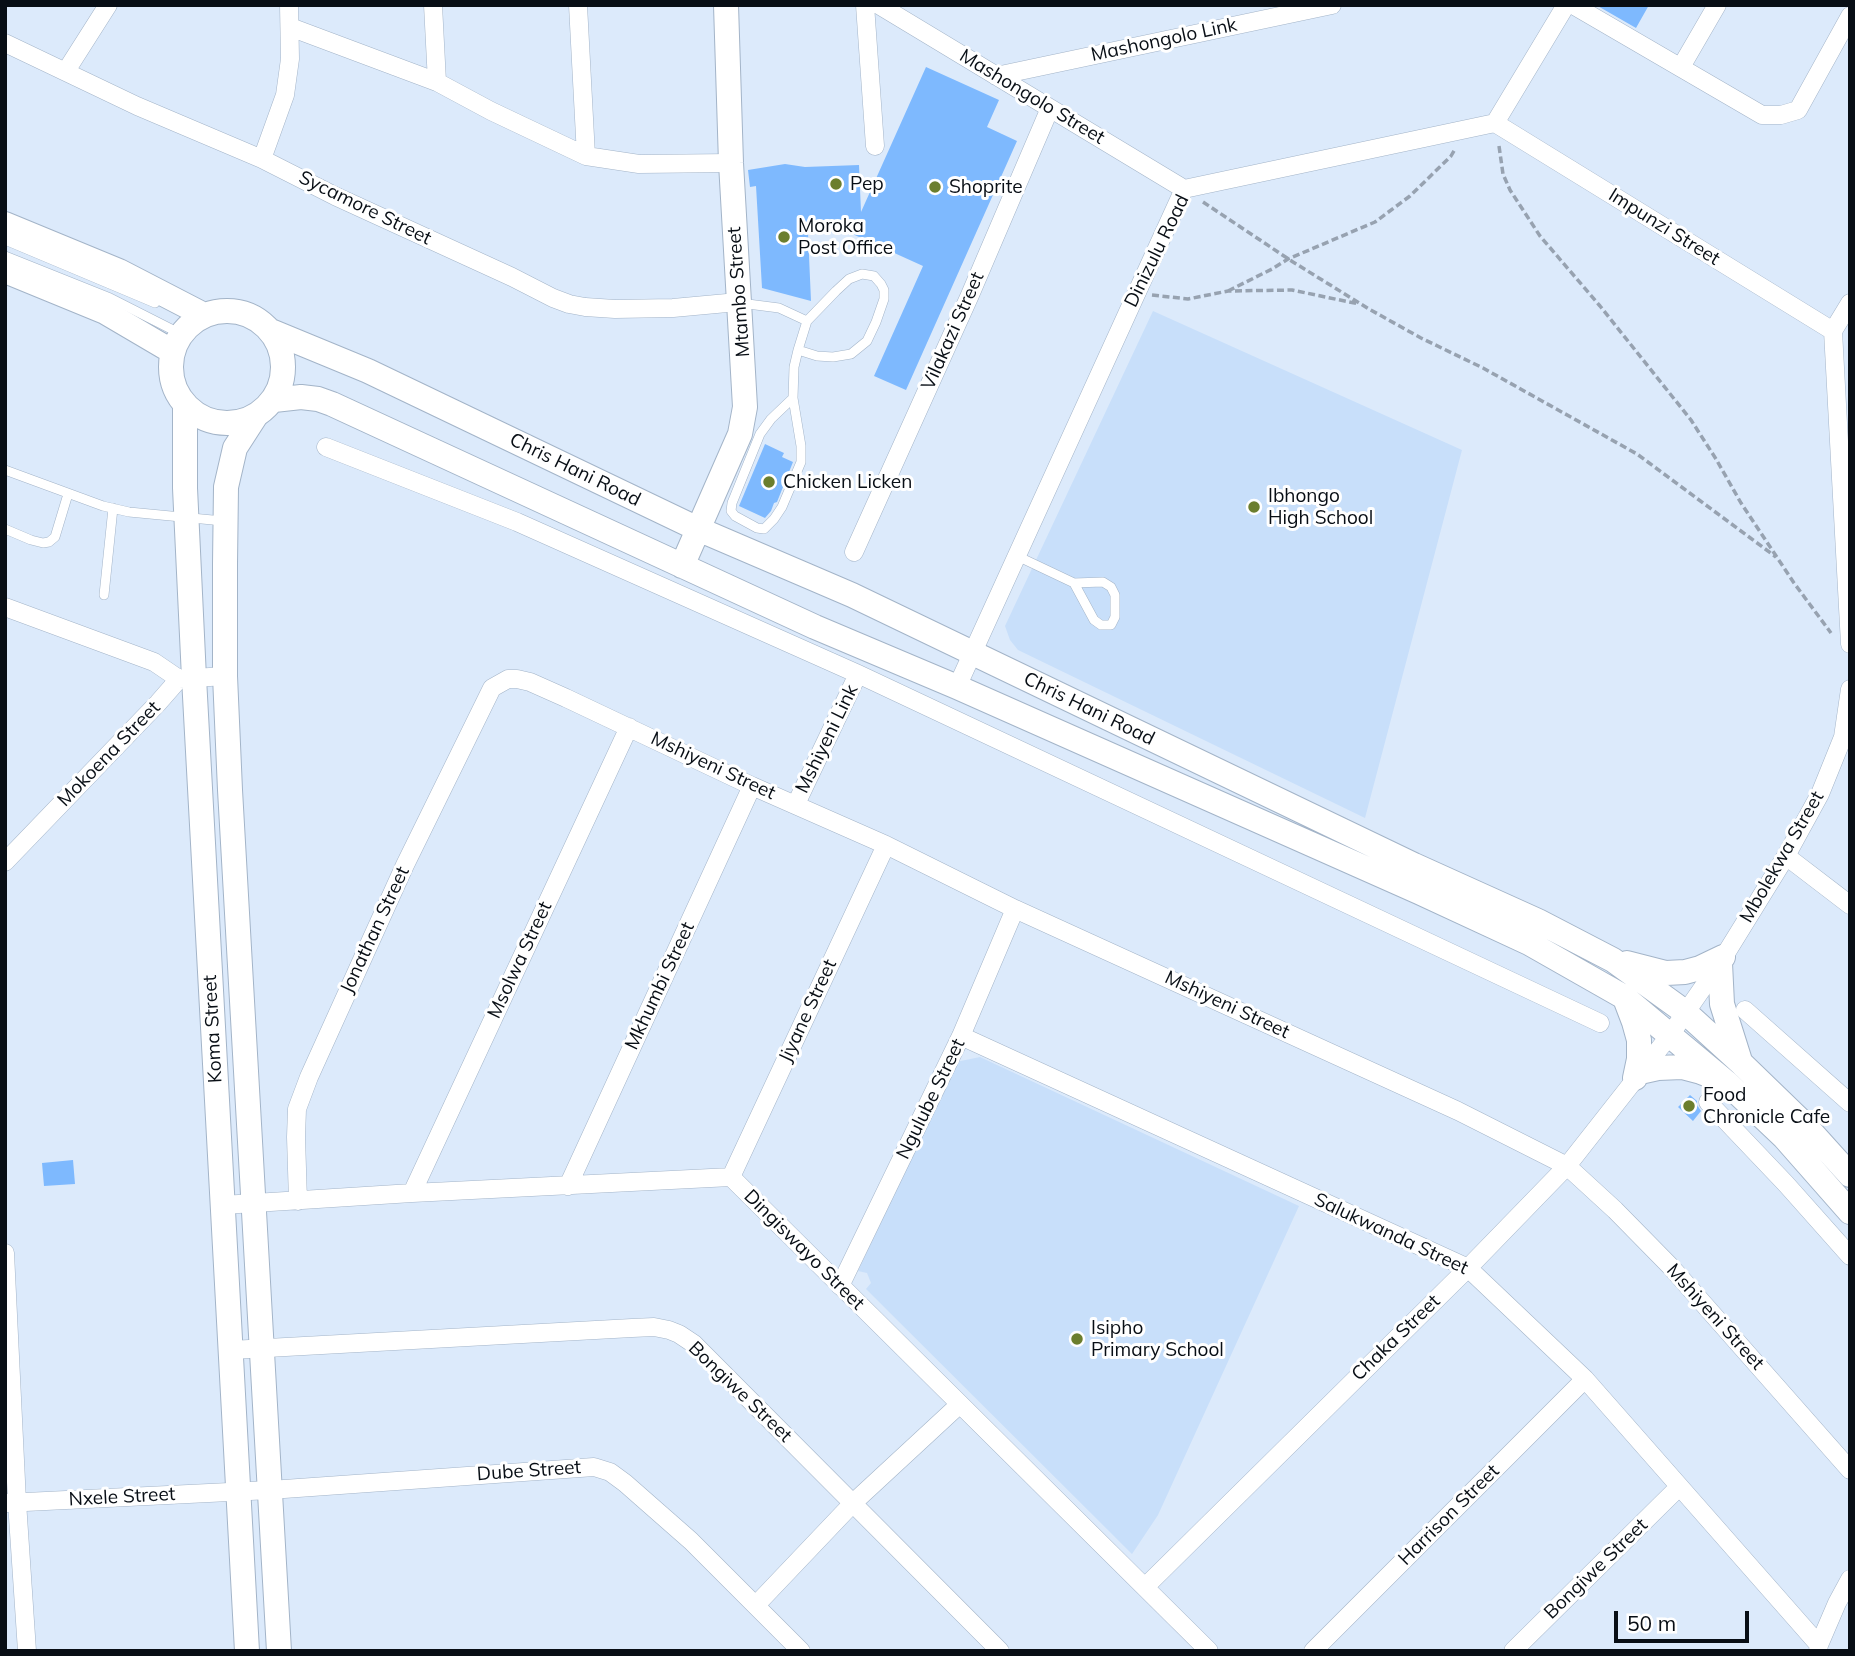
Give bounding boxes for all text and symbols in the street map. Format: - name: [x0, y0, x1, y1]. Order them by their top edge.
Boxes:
- street label: Mashongolo Link: [1089, 13, 1239, 67]
- street label: Mashongolo Street: [955, 45, 1109, 149]
- street label: Sycamore Street: [295, 166, 435, 250]
- place label: Pep: [850, 173, 884, 195]
- marker: Pep: [828, 176, 844, 192]
- place label: Shoprite: [949, 176, 1023, 198]
- marker: Shoprite: [927, 179, 943, 195]
- street label: Impunzi Street: [1604, 184, 1724, 270]
- street label: Dinizulu Road: [1120, 191, 1194, 311]
- place label: Moroka Post Office: [798, 215, 893, 259]
- street label: Mtambo Street: [723, 226, 755, 358]
- marker: Moroka Post Office: [776, 229, 792, 245]
- street label: Vilakazi Street: [917, 268, 989, 394]
- street label: Chris Hani Road: [506, 428, 644, 512]
- place label: Chicken Licken: [783, 471, 912, 493]
- marker: Chicken Licken: [761, 474, 777, 490]
- place label: Ibhongo High School: [1268, 485, 1373, 529]
- marker: Ibhongo High School: [1246, 499, 1262, 515]
- street label: Chris Hani Road: [1020, 667, 1158, 751]
- street label: Mshiyeni Link: [791, 681, 863, 797]
- street label: Mokoena Street: [53, 696, 165, 812]
- street label: Mshiyeni Street: [647, 727, 779, 805]
- street label: Mbolekwa Street: [1735, 787, 1829, 927]
- street label: Jonathan Street: [336, 863, 414, 997]
- street label: Msolwa Street: [483, 898, 557, 1022]
- street label: Mkhumbi Street: [620, 919, 700, 1053]
- street label: Jiyane Street: [774, 956, 842, 1066]
- street label: Mshiyeni Street: [1161, 966, 1293, 1044]
- street label: Koma Street: [199, 974, 227, 1084]
- street label: Ngulube Street: [892, 1035, 970, 1163]
- place label: Food Chronicle Cafe: [1703, 1084, 1830, 1128]
- marker: Food Chronicle Cafe: [1681, 1098, 1697, 1114]
- street label: Dingiswayo Street: [739, 1185, 869, 1315]
- street label: Salukwanda Street: [1310, 1188, 1472, 1280]
- street label: Mshiyeni Street: [1661, 1259, 1769, 1375]
- street label: Chaka Street: [1347, 1290, 1445, 1386]
- place label: Isipho Primary School: [1091, 1317, 1224, 1361]
- marker: Isipho Primary School: [1069, 1331, 1085, 1347]
- street label: Bongiwe Street: [683, 1337, 797, 1447]
- street label: Dube Street: [476, 1456, 582, 1486]
- street label: Harrison Street: [1394, 1460, 1504, 1570]
- street label: Nxele Street: [68, 1483, 176, 1511]
- street label: Bongiwe Street: [1539, 1514, 1653, 1624]
- scale bar: [1617, 1596, 1752, 1640]
- text: 50 m: [1627, 1610, 1676, 1636]

